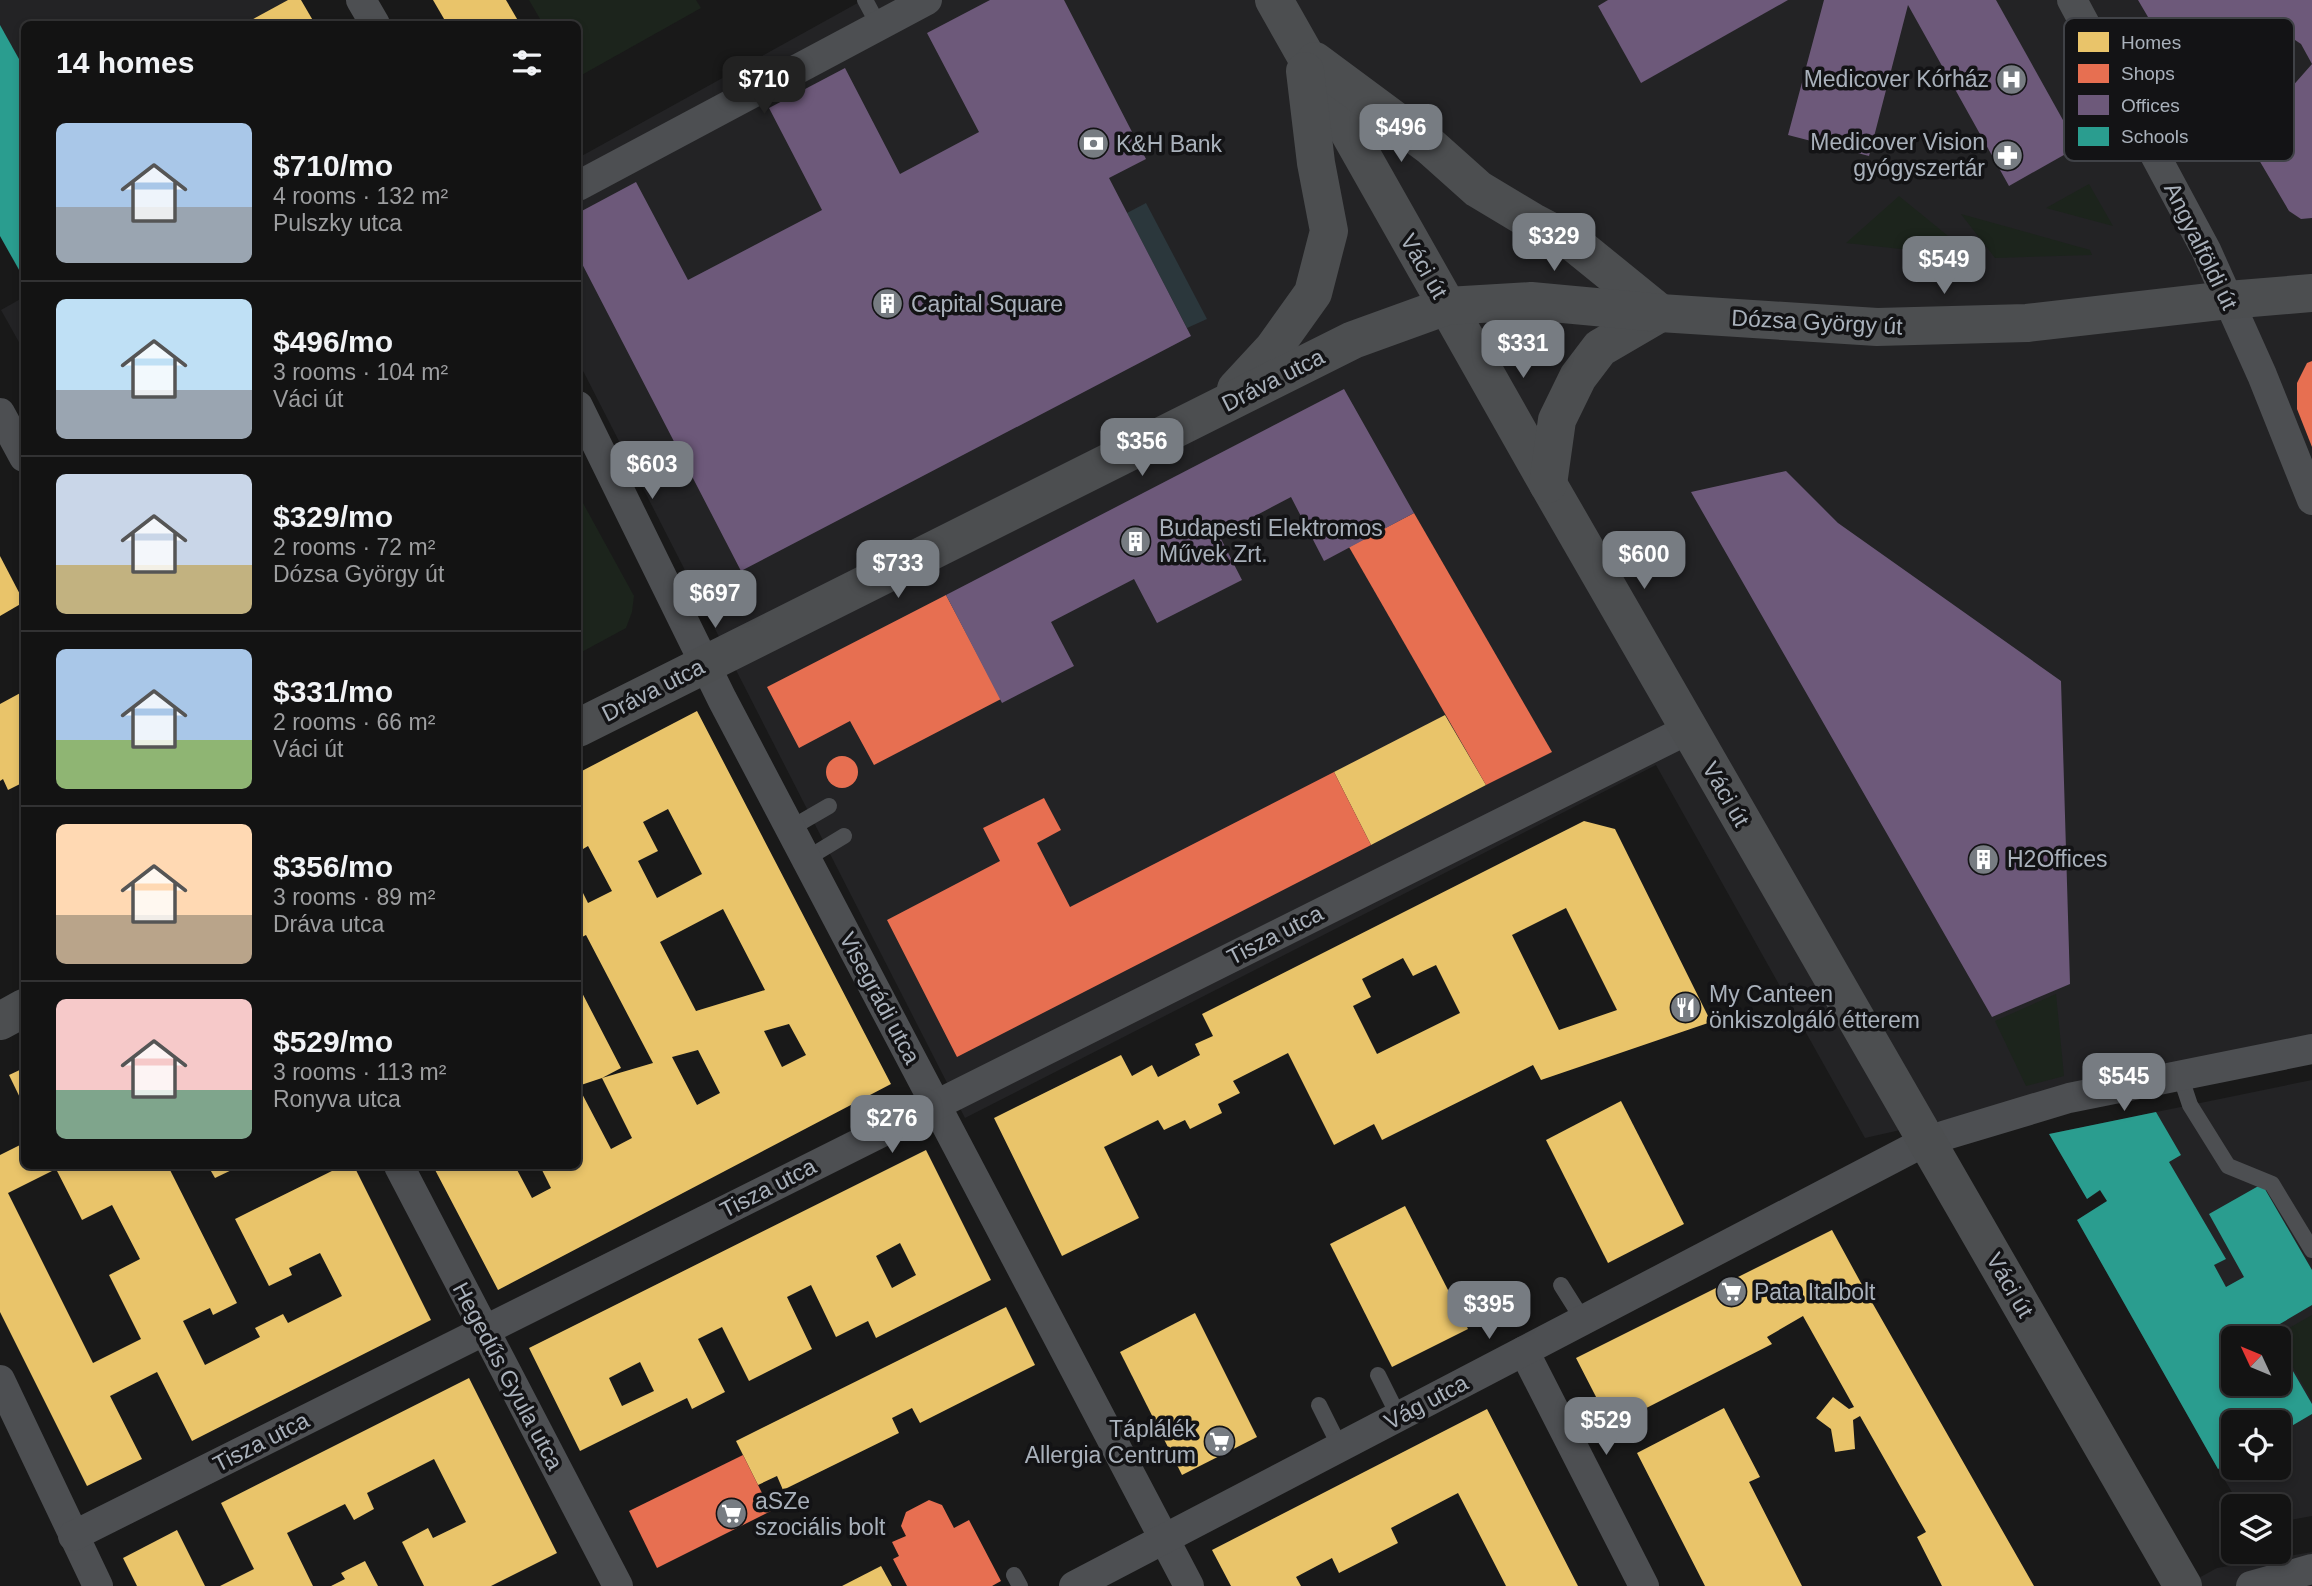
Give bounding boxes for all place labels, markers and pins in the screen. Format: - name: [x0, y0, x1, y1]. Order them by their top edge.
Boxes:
- pin: $710: [723, 57, 805, 116]
- hospital icon: Medicover Kórház: [1995, 62, 2029, 96]
- place label: Medicover Kórház: [1804, 66, 1989, 92]
- pin: $496: [1360, 104, 1442, 164]
- bank icon: K&H Bank: [1076, 127, 1110, 161]
- place label: Medicover Vision gyógyszertár: [1810, 129, 1985, 181]
- place label: K&H Bank: [1116, 131, 1223, 157]
- pharmacy icon: Medicover Vision gyógyszertár: [1991, 138, 2025, 172]
- pin: $329: [1513, 214, 1595, 273]
- pin: $549: [1903, 236, 1985, 296]
- building icon: Capital Square: [871, 287, 905, 321]
- place label: Capital Square: [911, 291, 1063, 317]
- pin: $331: [1482, 320, 1564, 380]
- pin: $356: [1101, 419, 1183, 478]
- pin: $603: [611, 442, 693, 501]
- place label: Budapesti Elektromos Művek Zrt.: [1159, 515, 1383, 567]
- building icon: Budapesti Elektromos Művek Zrt.: [1119, 524, 1153, 558]
- pin: $600: [1603, 532, 1685, 591]
- pin: $733: [857, 540, 939, 600]
- pin: $697: [674, 570, 756, 630]
- building icon: H2Offices: [1967, 842, 2001, 876]
- place label: H2Offices: [2007, 846, 2108, 872]
- place label: My Canteen önkiszolgáló étterem: [1709, 981, 1920, 1033]
- restaurant icon: My Canteen önkiszolgáló étterem: [1669, 990, 1703, 1024]
- pin: $545: [2083, 1054, 2165, 1113]
- pin: $276: [851, 1096, 933, 1155]
- supermarket icon: Pata Italbolt: [1714, 1275, 1748, 1309]
- place label: Pata Italbolt: [1754, 1279, 1876, 1305]
- pin: $395: [1448, 1282, 1530, 1341]
- pin: $529: [1565, 1398, 1647, 1457]
- place label: Táplálék Allergia Centrum: [1025, 1416, 1196, 1468]
- supermarket icon: Táplálék Allergia Centrum: [1202, 1425, 1236, 1459]
- place label: aSZe szociális bolt: [755, 1488, 886, 1540]
- supermarket icon: aSZe szociális bolt: [715, 1497, 749, 1531]

